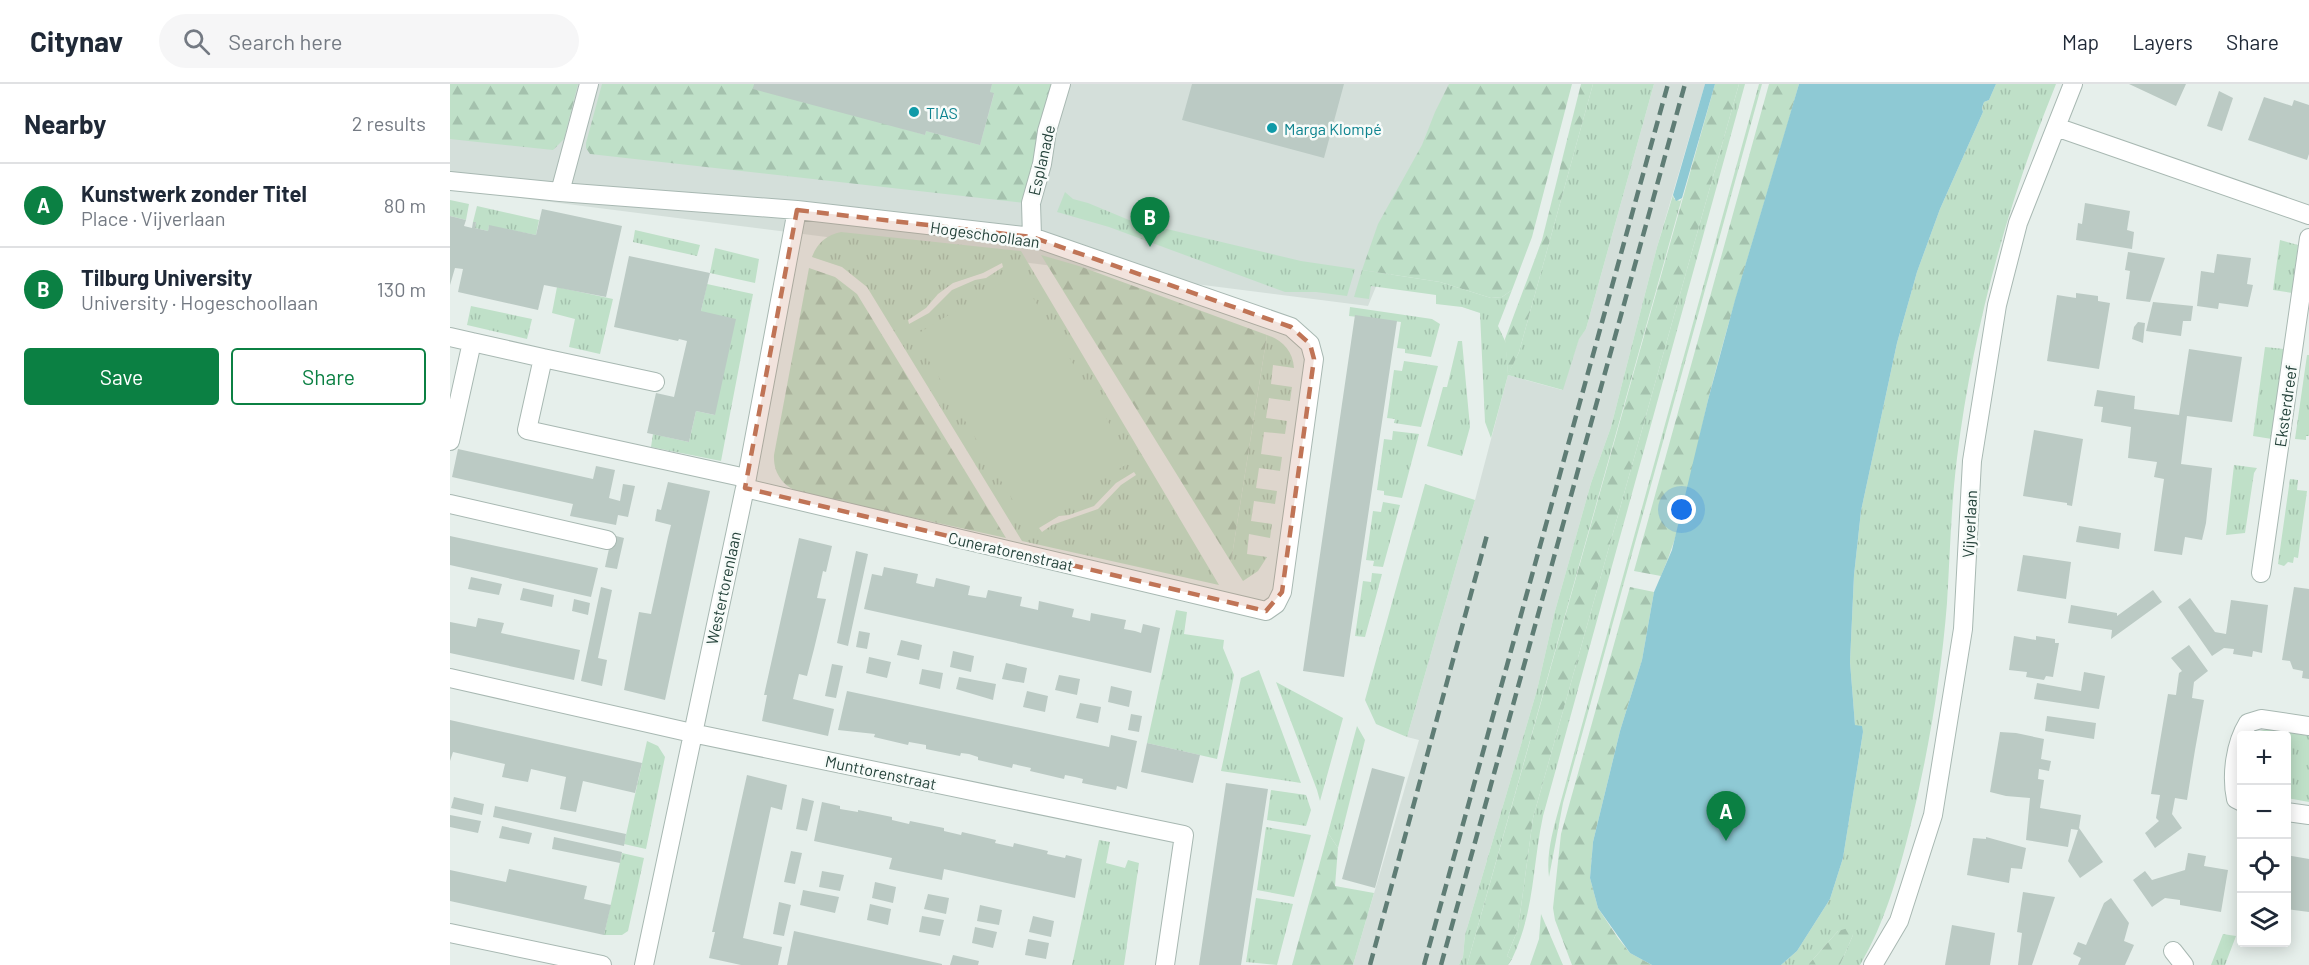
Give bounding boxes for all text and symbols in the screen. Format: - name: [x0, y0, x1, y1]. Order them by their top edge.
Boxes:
- search box: [159, 14, 579, 68]
- text: Citynav: [30, 24, 123, 58]
- icon: search: [180, 25, 213, 58]
- text: Search here: [228, 28, 343, 54]
- text: Map: [2062, 29, 2099, 54]
- text: Layers: [2132, 29, 2193, 54]
- text: Share: [2226, 29, 2279, 54]
- place label: TIAS: [926, 103, 958, 122]
- marker: TIAS: [907, 105, 921, 119]
- text: Nearby: [24, 108, 106, 139]
- text: 2 results: [352, 111, 426, 135]
- place label: Marga Klompé: [1284, 119, 1382, 138]
- marker: Marga Klompé: [1265, 121, 1279, 135]
- street label: Esplanade: [1024, 123, 1058, 197]
- text: Kunstwerk zonder Titel: [81, 180, 307, 206]
- text: A: [37, 193, 50, 217]
- text: 80 m: [384, 193, 426, 217]
- pin: B: [1130, 198, 1170, 247]
- text: Place · Vijverlaan: [81, 206, 226, 230]
- street label: Hogeschoollaan: [929, 217, 1041, 251]
- text: Tilburg University: [81, 264, 252, 290]
- text: B: [37, 277, 50, 301]
- text: 130 m: [377, 277, 426, 301]
- text: University · Hogeschoollaan: [81, 290, 318, 314]
- button: Save: [24, 348, 219, 405]
- button: Share: [231, 348, 426, 405]
- street label: Eksterdreef: [2270, 364, 2300, 448]
- street label: Vijverlaan: [1958, 490, 1980, 558]
- your location: [1667, 495, 1696, 524]
- street label: Cuneratorenstraat: [947, 527, 1075, 575]
- street label: Westertorenlaan: [702, 530, 744, 646]
- map controls: [2237, 731, 2291, 947]
- button: +: [2237, 731, 2291, 785]
- street label: Munttorenstraat: [824, 751, 938, 793]
- button: −: [2237, 785, 2291, 839]
- pin: A: [1706, 792, 1746, 841]
- button: locate: [2237, 839, 2291, 893]
- button: layers: [2237, 893, 2291, 947]

